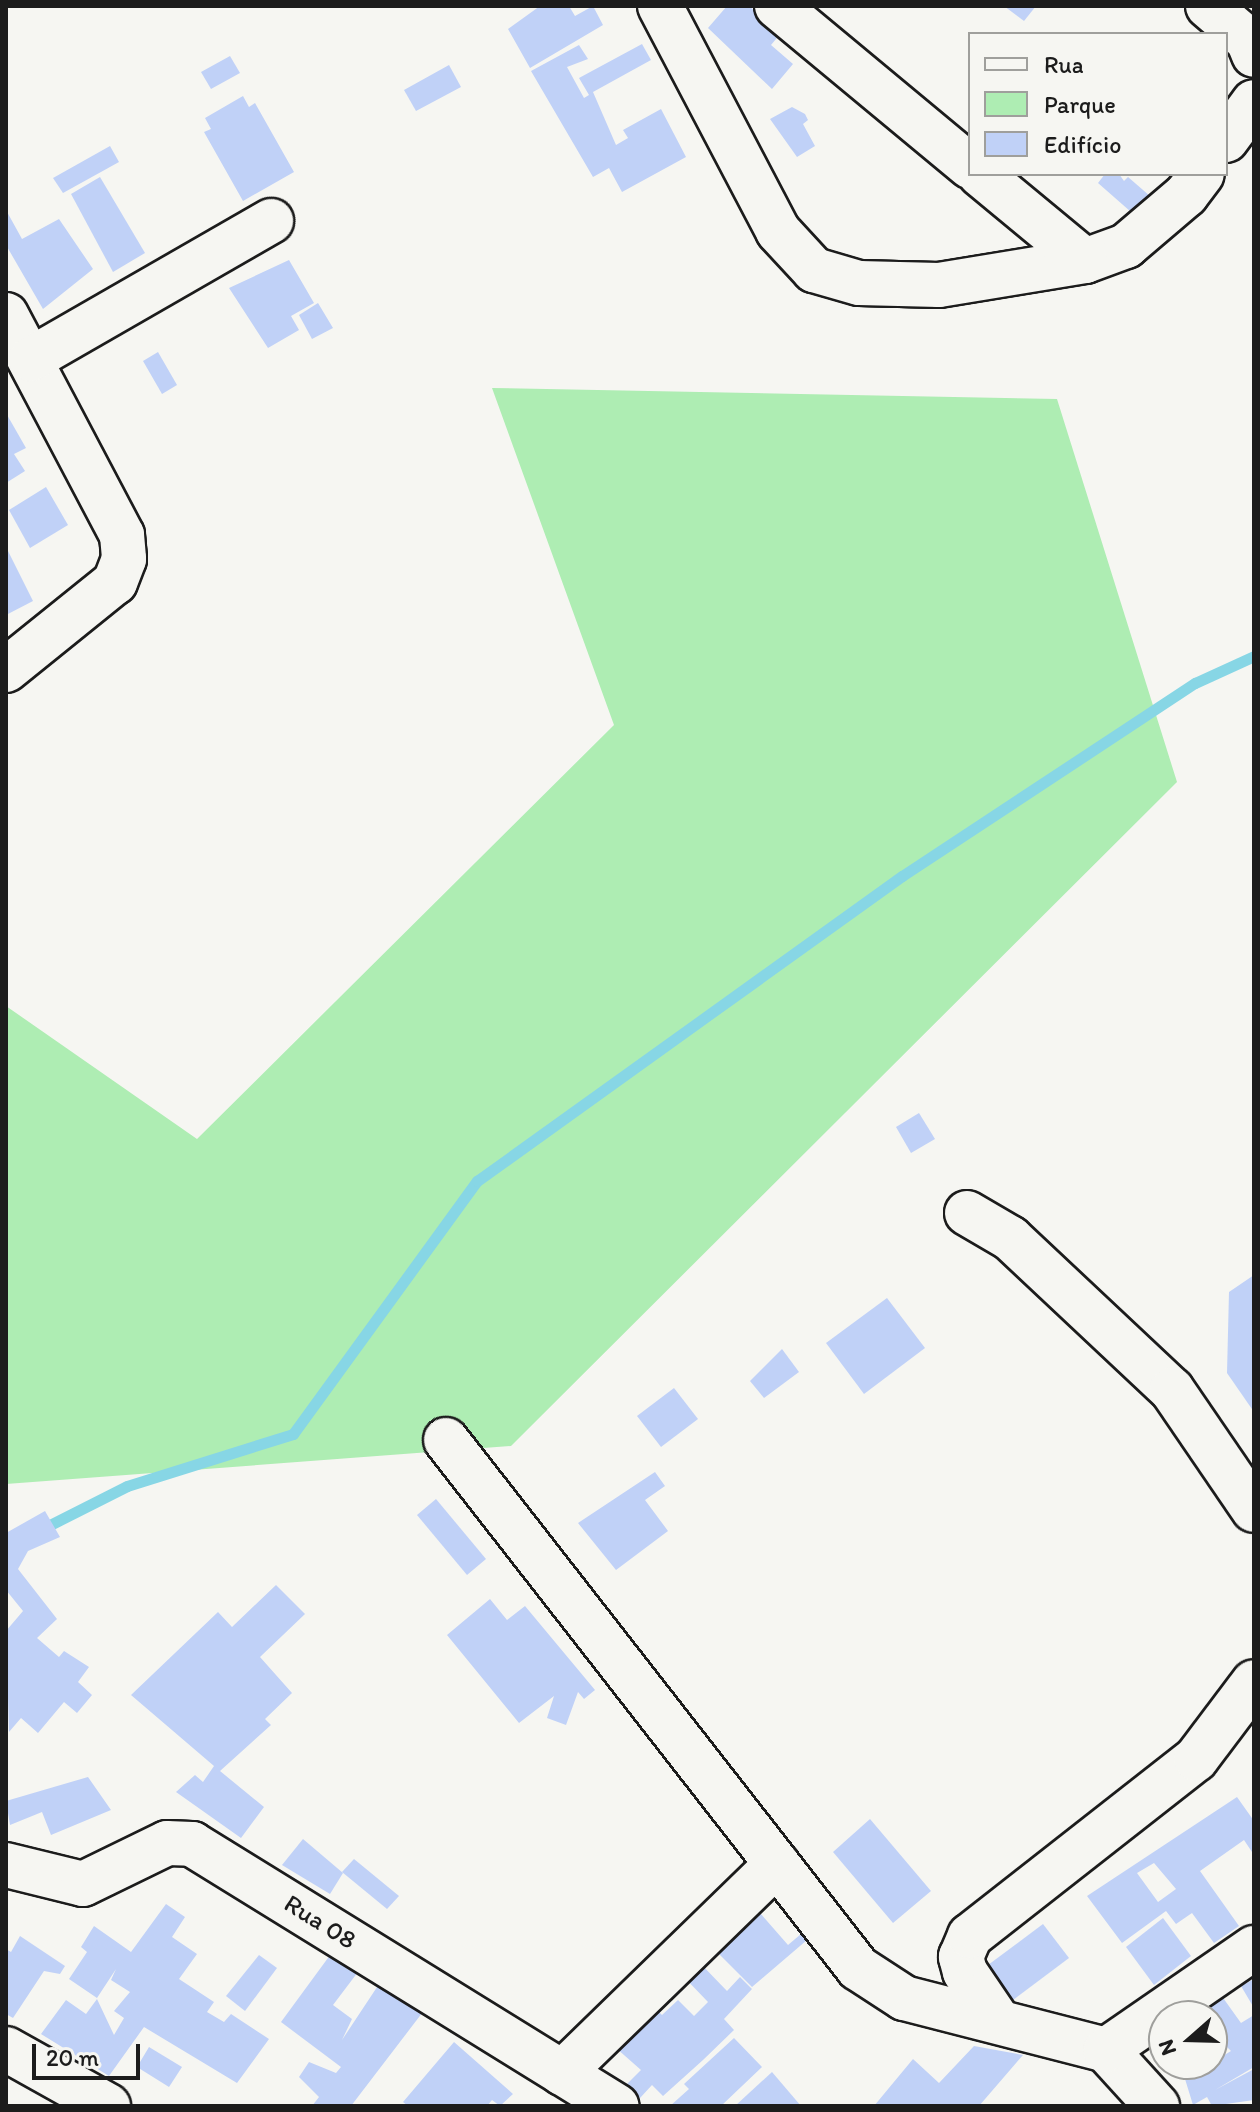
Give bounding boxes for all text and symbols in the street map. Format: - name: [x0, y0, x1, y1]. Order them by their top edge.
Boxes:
- legend: [968, 32, 1228, 176]
- text: Rua: [1044, 50, 1084, 79]
- text: Parque: [1044, 90, 1116, 119]
- text: Edifício: [1044, 130, 1121, 159]
- street label: Rua 08: [278, 1888, 362, 1956]
- north arrow: [1148, 2000, 1228, 2080]
- scale bar: [36, 2028, 144, 2078]
- text: N: [1152, 2036, 1182, 2059]
- text: 20 m: [46, 2043, 99, 2072]

